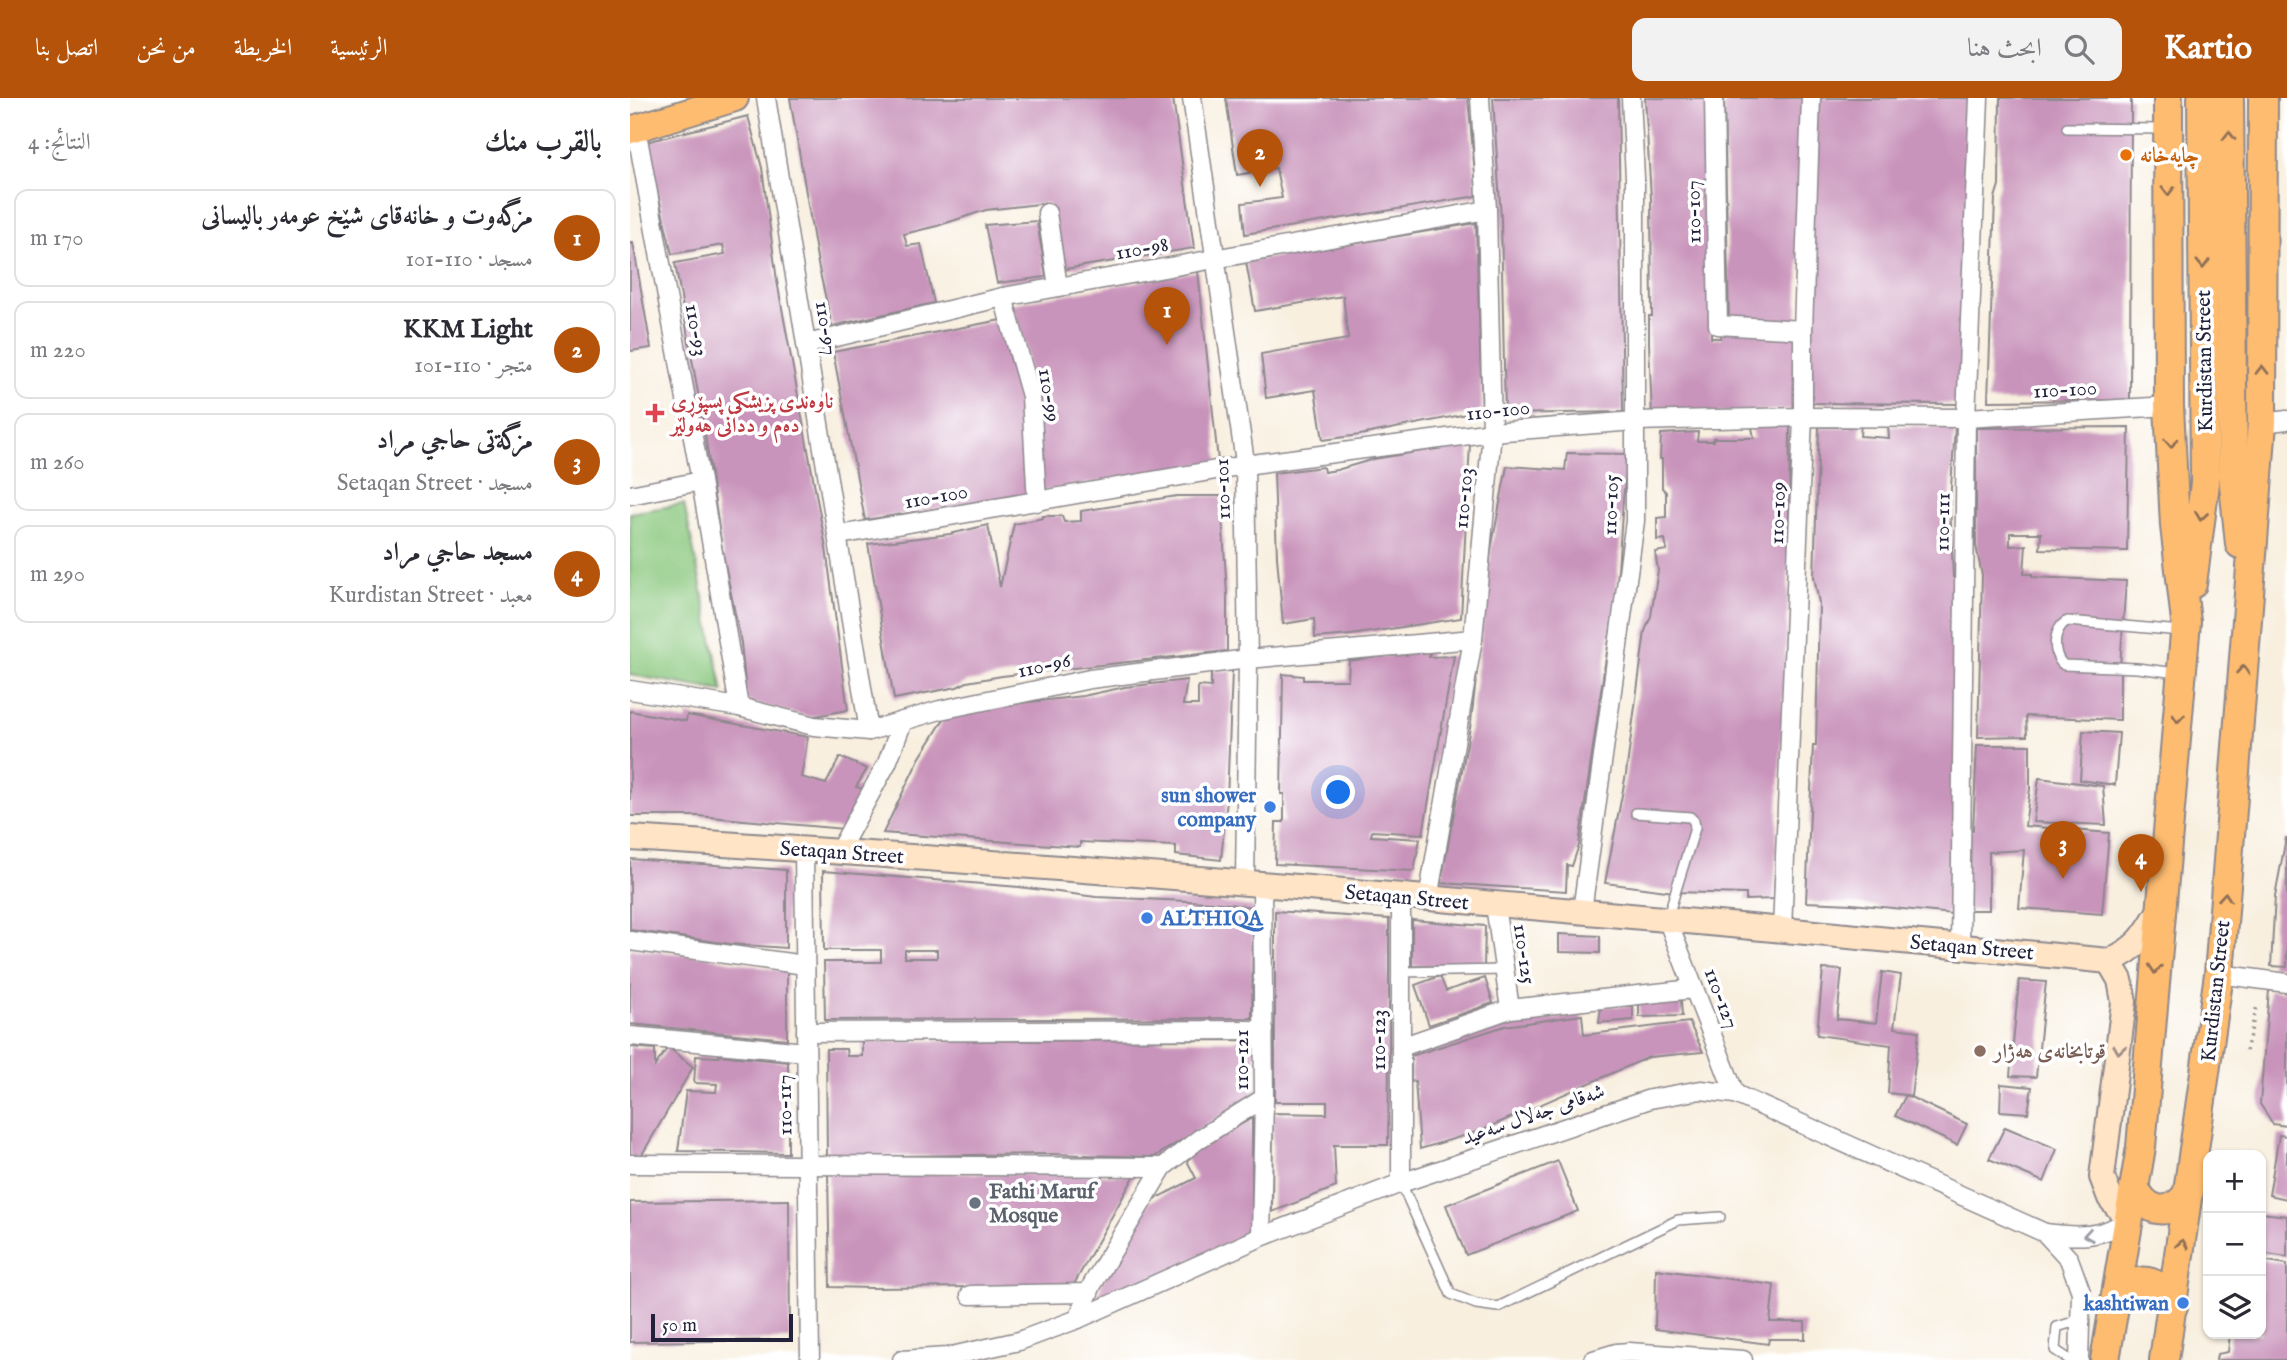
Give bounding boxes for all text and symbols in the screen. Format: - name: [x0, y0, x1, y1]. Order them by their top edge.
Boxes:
- search box: [1632, 18, 2122, 81]
- text: Kartio: [2164, 28, 2252, 70]
- icon: search: [2060, 30, 2098, 68]
- text: ابحث هنا: [1967, 32, 2042, 65]
- text: اتصل بنا: [35, 33, 98, 64]
- text: من نحن: [136, 33, 196, 64]
- text: الخريطة: [234, 33, 292, 64]
- text: الرئيسية: [330, 33, 388, 64]
- text: بالقرب منك: [485, 124, 602, 162]
- text: النتائج: 4: [28, 128, 91, 157]
- pin: 2: [1237, 129, 1283, 187]
- one-way arrow: [2221, 130, 2237, 141]
- place label: چایەخانە: [2140, 143, 2199, 170]
- marker: چایەخانە: [2118, 147, 2134, 163]
- street label: 110-107: [1680, 180, 1709, 244]
- one-way arrow: [2160, 186, 2176, 196]
- text: مزگەوت و خانەقای شێخ عومەر بالیسانی: [201, 200, 533, 233]
- text: 170 m: [30, 224, 83, 253]
- text: 1: [573, 224, 581, 253]
- street label: 110-98: [1114, 232, 1171, 267]
- text: مسجد · 110-101: [406, 245, 533, 274]
- one-way arrow: [2195, 259, 2211, 270]
- pin: 1: [1144, 287, 1190, 345]
- street label: Kurdistan Street: [2191, 290, 2220, 432]
- street label: 110-97: [808, 299, 843, 357]
- street label: 110-93: [678, 302, 713, 359]
- text: KKM Light: [403, 313, 533, 346]
- text: 220 m: [30, 336, 86, 365]
- text: 2: [572, 336, 582, 365]
- text: متجر · 110-101: [414, 351, 533, 380]
- one-way arrow: [2254, 364, 2270, 375]
- street label: 110-99: [1031, 366, 1066, 424]
- street label: 110-100: [2032, 375, 2098, 406]
- place label: ناوەندی پزیشکی پسپۆڕی دەم و ددانی هەولێر: [669, 389, 834, 444]
- street label: 110-100: [1465, 395, 1531, 428]
- marker: ناوەندی پزیشکی پسپۆڕی دەم و ددانی هەولێر: [645, 403, 665, 423]
- text: مزگةتی حاجي مراد: [376, 424, 533, 457]
- one-way arrow: [2163, 437, 2178, 448]
- text: 260 m: [30, 448, 85, 477]
- text: 3: [573, 448, 581, 477]
- street label: 110-101: [1209, 458, 1238, 520]
- street label: 110-103: [1448, 466, 1481, 530]
- text: مسجد · Setaqan Street: [337, 469, 533, 498]
- street label: 110-105: [1597, 474, 1626, 536]
- street label: 110-100: [902, 479, 970, 516]
- street label: 110-109: [1764, 481, 1793, 545]
- street label: 110-111: [1929, 492, 1958, 552]
- one-way arrow: [2193, 510, 2208, 522]
- text: مسجد حاجي مراد: [382, 536, 533, 569]
- text: 290 m: [30, 560, 85, 589]
- text: 4: [571, 560, 583, 589]
- text: معبد · Kurdistan Street: [328, 581, 533, 610]
- street label: 110-96: [1015, 647, 1074, 685]
- one-way arrow: [2235, 664, 2250, 675]
- one-way arrow: [2171, 713, 2186, 724]
- your location: [1321, 775, 1355, 809]
- place label: sun shower company: [1161, 783, 1257, 834]
- marker: sun shower company: [1262, 799, 1278, 815]
- pin: 3: [2040, 821, 2086, 879]
- pin: 4: [2118, 834, 2164, 892]
- street label: Setaqan Street: [779, 836, 905, 871]
- street label: Setaqan Street: [1344, 880, 1470, 917]
- one-way arrow: [2217, 891, 2232, 902]
- place label: ALTHIQA: [1160, 906, 1264, 933]
- marker: ALTHIQA: [1139, 910, 1155, 926]
- street label: Kurdistan Street: [2196, 919, 2237, 1063]
- street label: 110-125: [1506, 922, 1541, 987]
- street label: Setaqan Street: [1909, 930, 2035, 967]
- street label: 110-127: [1697, 964, 1744, 1033]
- one-way arrow: [2148, 964, 2163, 975]
- street label: 110-123: [1366, 1009, 1393, 1071]
- street label: 110-121: [1229, 1029, 1256, 1091]
- place label: قوتابخانەی هەژار: [1992, 1039, 2106, 1066]
- marker: قوتابخانەی هەژار: [1972, 1043, 1988, 1059]
- one-way arrow: [2111, 1043, 2126, 1055]
- street label: 110-117: [771, 1074, 800, 1136]
- street label: شەقامی جەلال سەعید: [1458, 1078, 1609, 1153]
- map controls: [2203, 1150, 2266, 1339]
- button: +: [2203, 1150, 2266, 1213]
- place label: Fathi Maruf Mosque: [989, 1179, 1098, 1230]
- marker: Fathi Maruf Mosque: [967, 1195, 983, 1211]
- button: −: [2203, 1213, 2266, 1276]
- one-way arrow: [2082, 1227, 2094, 1242]
- one-way arrow: [2174, 1238, 2189, 1250]
- button: layers: [2203, 1276, 2266, 1339]
- place label: kashtiwan: [2082, 1291, 2169, 1318]
- marker: kashtiwan: [2175, 1295, 2191, 1311]
- scale bar: [651, 1311, 793, 1343]
- text: 50 m: [662, 1314, 697, 1338]

